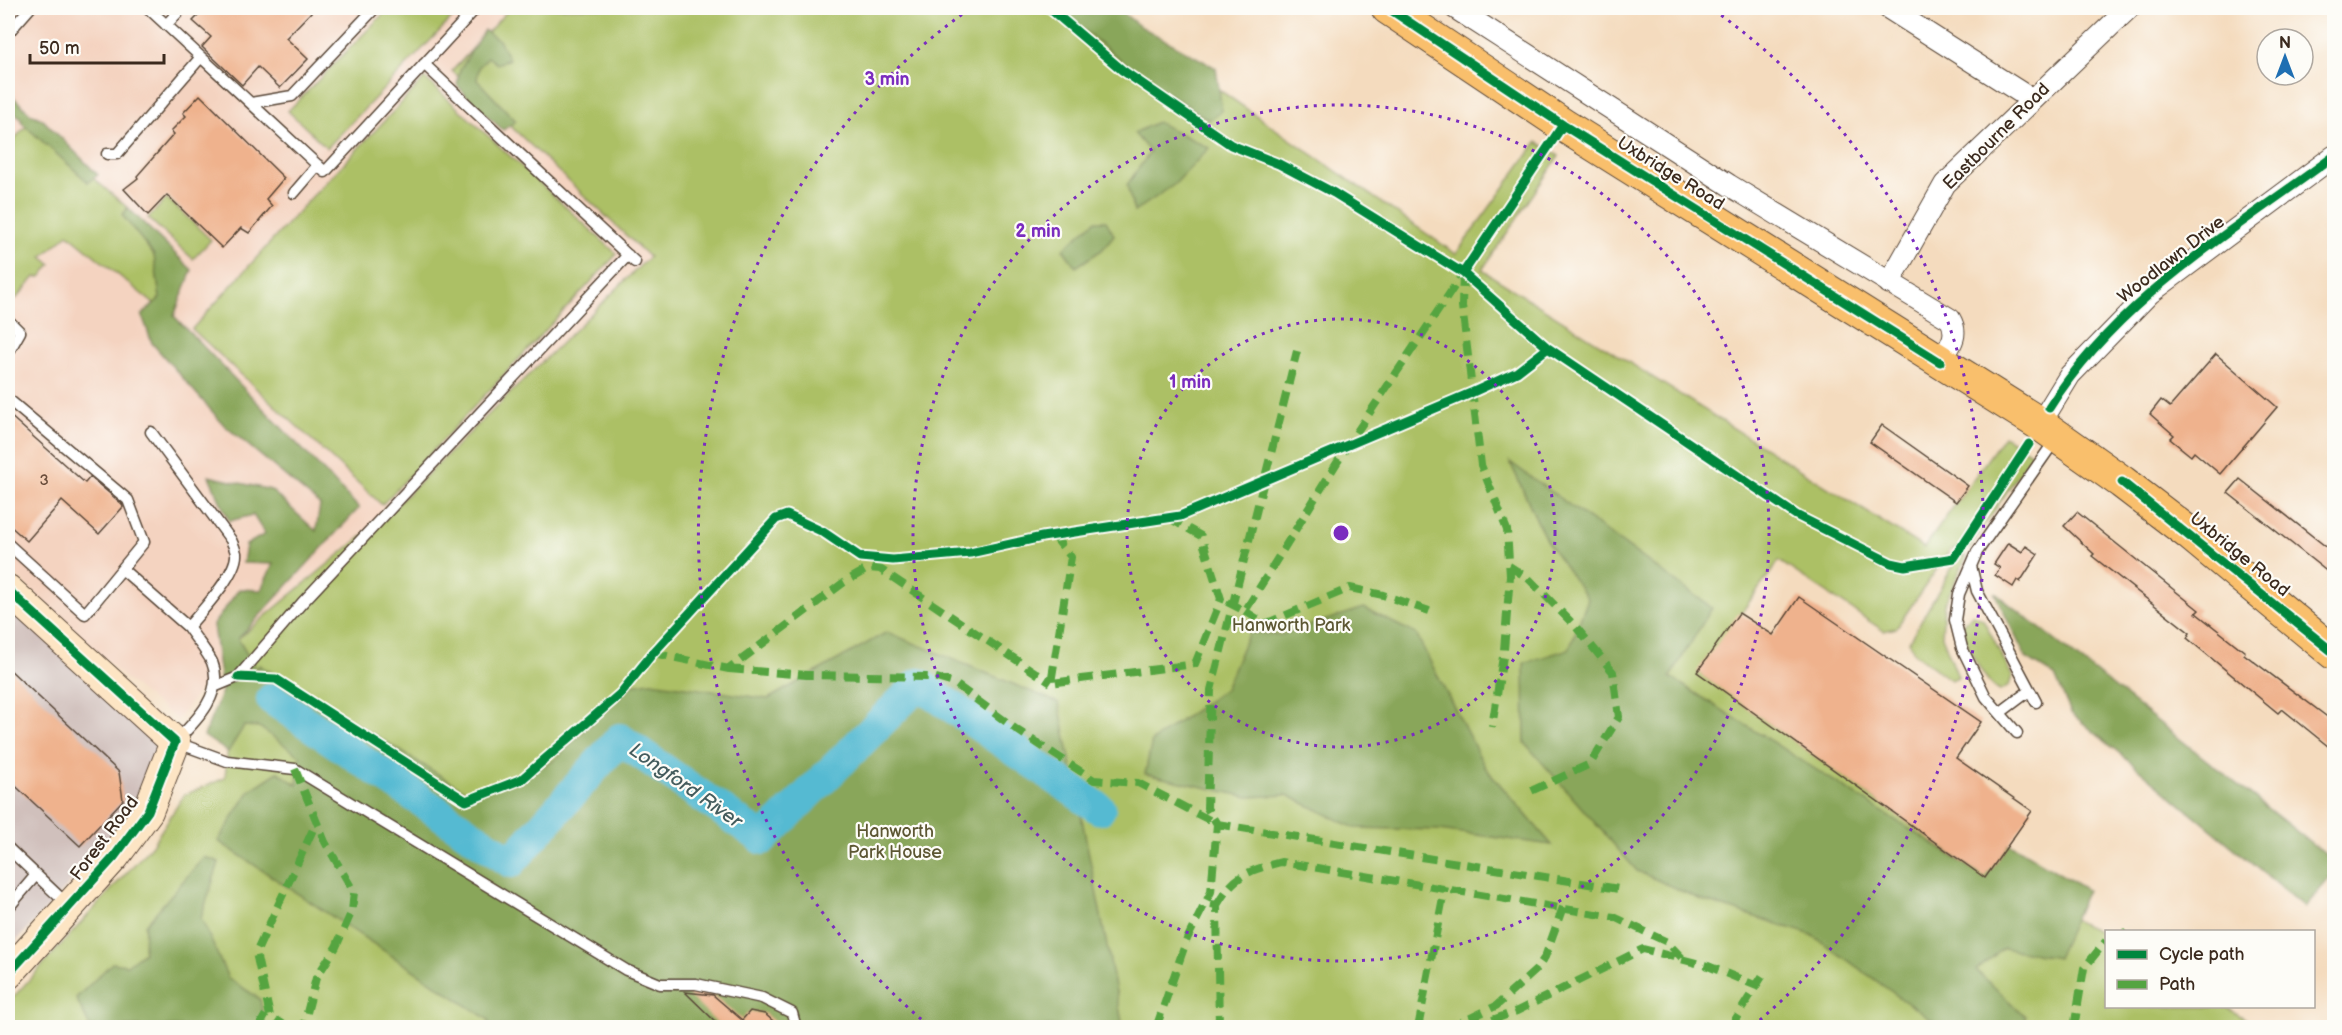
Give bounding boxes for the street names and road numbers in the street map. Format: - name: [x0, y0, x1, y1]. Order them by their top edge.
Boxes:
- street label: Eastbourne Road: [1939, 79, 2054, 194]
- street label: Uxbridge Road: [1613, 132, 1728, 215]
- street label: Woodlawn Drive: [2114, 211, 2229, 308]
- street label: Uxbridge Road: [2186, 508, 2294, 601]
- street label: Forest Road: [66, 792, 143, 885]

